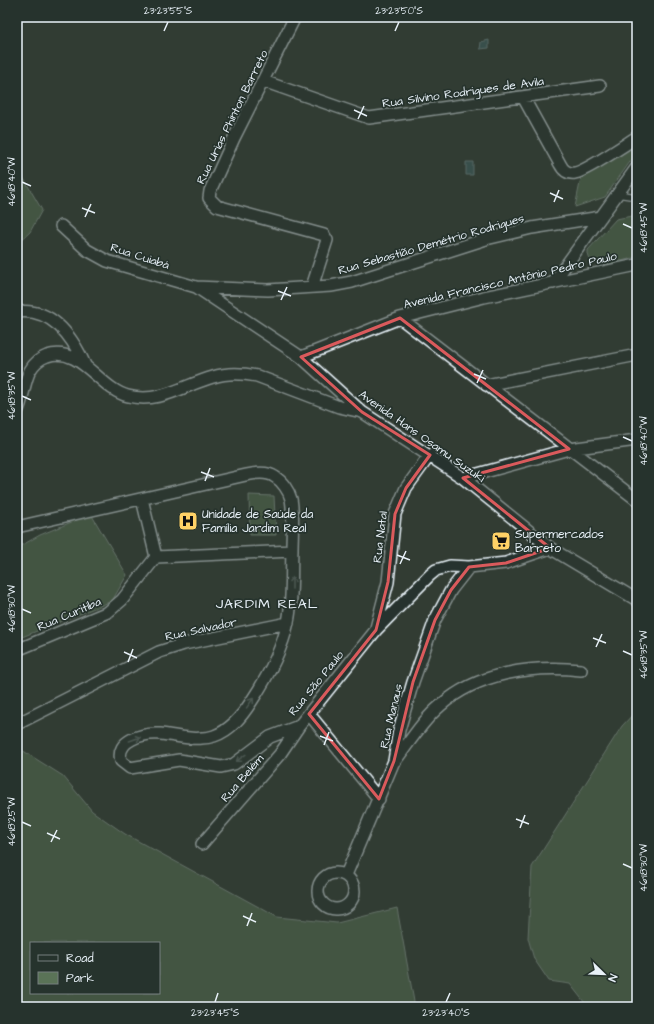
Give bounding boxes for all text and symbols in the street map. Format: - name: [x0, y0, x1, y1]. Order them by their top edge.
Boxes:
- text: 23°23'55"S: [144, 4, 193, 18]
- text: 23°23'50"S: [375, 4, 423, 18]
- street label: Rua Urias Phinton Barreto: [192, 47, 273, 187]
- street label: Rua Silvino Rodrigues de Avila: [381, 73, 545, 113]
- text: 46°18'40"W: [5, 157, 19, 207]
- text: 46°18'45"W: [637, 202, 651, 253]
- street label: Rua Sebastião Demétrio Rodrigues: [336, 210, 526, 280]
- street label: Rua Cuiabá: [108, 239, 171, 274]
- street label: Avenida Francisco Antônio Pedro Paulo: [402, 248, 619, 313]
- text: 46°18'35"W: [5, 371, 19, 420]
- street label: Avenida Hans Osamu Suzuki: [355, 386, 489, 487]
- text: 46°18'40"W: [637, 416, 651, 466]
- place label: Unidade de Saúde da Família Jardim Real: [202, 506, 313, 537]
- hospital icon: Unidade de Saúde da Família Jardim Real: [177, 510, 199, 532]
- street label: Rua Natal: [369, 510, 392, 564]
- place label: Supermercados Barreto: [515, 526, 604, 557]
- supermarket icon: Supermercados Barreto: [490, 530, 512, 552]
- one-way arrow: [288, 577, 296, 590]
- text: 46°18'30"W: [5, 584, 19, 633]
- street label: Rua Curitiba: [35, 593, 104, 636]
- district label: JARDIM REAL: [216, 594, 318, 614]
- street label: Rua Salvador: [164, 613, 239, 645]
- text: 46°18'35"W: [637, 630, 651, 679]
- street label: Rua São Paulo: [285, 647, 348, 720]
- street label: Rua Manaus: [376, 682, 407, 750]
- one-way arrow: [246, 698, 254, 709]
- one-way arrow: [128, 735, 141, 742]
- street label: Rua Belém: [217, 750, 268, 806]
- one-way arrow: [236, 754, 247, 762]
- text: 46°18'25"W: [5, 797, 19, 847]
- text: 46°18'30"W: [637, 843, 651, 892]
- legend: [30, 942, 160, 994]
- text: Road: [66, 950, 94, 967]
- north arrow: [584, 954, 624, 994]
- text: Park: [66, 970, 94, 987]
- text: N: [604, 972, 621, 984]
- text: 23°23'45"S: [191, 1006, 240, 1020]
- text: 23°23'40"S: [422, 1006, 470, 1020]

